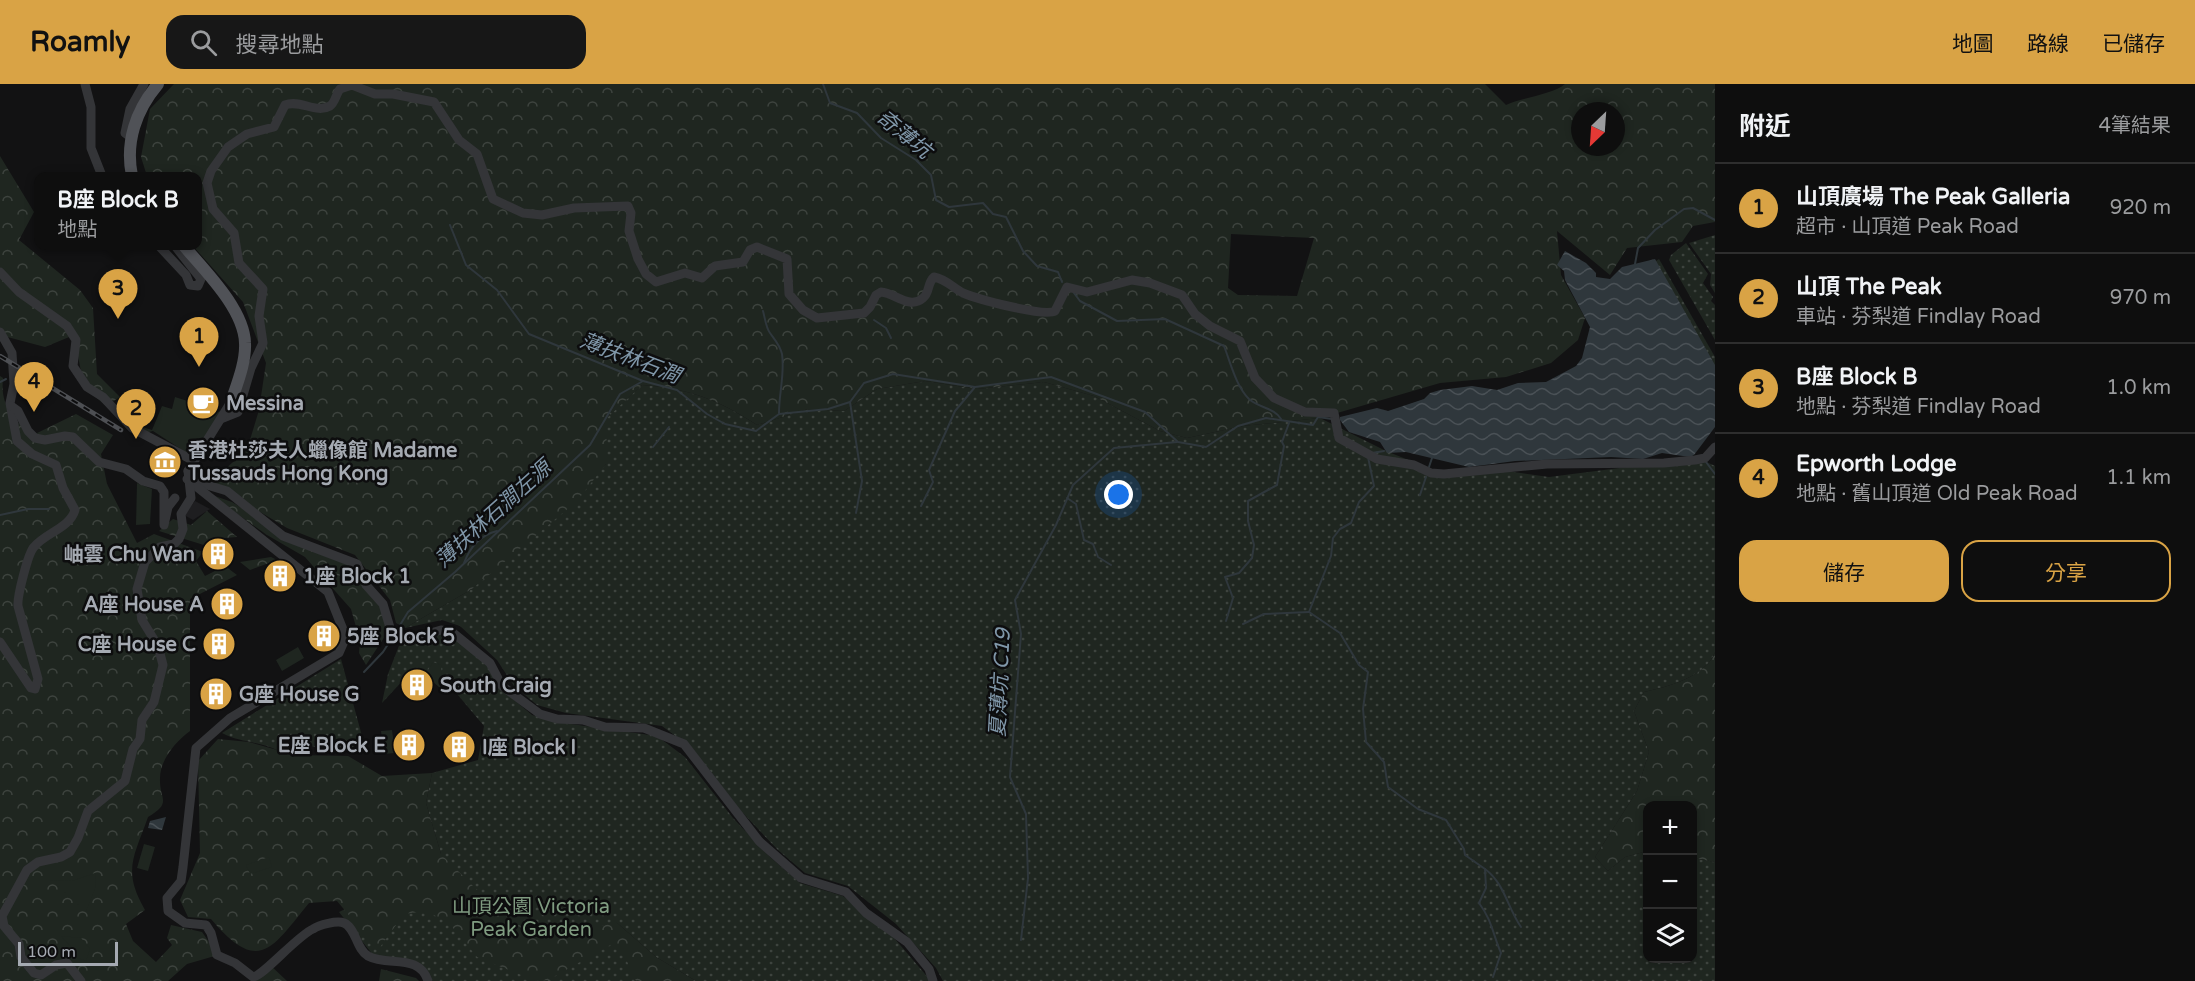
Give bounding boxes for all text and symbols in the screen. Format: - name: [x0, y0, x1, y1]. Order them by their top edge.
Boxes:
- search box: [166, 15, 586, 69]
- text: Roamly: [30, 25, 130, 59]
- icon: search: [187, 26, 220, 59]
- text: 搜尋地點: [235, 32, 323, 58]
- text: 地圖: [1952, 32, 1994, 57]
- text: 路線: [2027, 32, 2069, 57]
- text: 已儲存: [2102, 32, 2165, 57]
- north arrow: [1571, 102, 1625, 156]
- water label: 奇薄坑: [871, 105, 938, 166]
- text: 附近: [1739, 111, 1791, 142]
- text: 4筆結果: [2098, 114, 2171, 138]
- popup: [34, 172, 202, 250]
- text: 山頂廣場 The Peak Galleria: [1796, 184, 2070, 210]
- text: B座 Block B: [57, 187, 179, 213]
- text: 1: [1752, 196, 1765, 220]
- text: 920 m: [2110, 196, 2171, 220]
- text: 超市 · 山頂道 Peak Road: [1796, 215, 2019, 239]
- text: 地點: [57, 218, 97, 242]
- pin: 3: [98, 270, 138, 319]
- text: 山頂 The Peak: [1796, 274, 1942, 300]
- text: 2: [1752, 286, 1765, 310]
- text: 970 m: [2110, 286, 2171, 310]
- text: 車站 · 芬梨道 Findlay Road: [1796, 305, 2041, 329]
- pin: 1: [180, 318, 218, 367]
- water label: 薄扶林石澗: [576, 328, 686, 390]
- pin: 4: [15, 362, 54, 412]
- text: B座 Block B: [1796, 364, 1918, 390]
- text: 3: [1752, 376, 1765, 400]
- text: 1.0 km: [2106, 376, 2171, 400]
- cafe icon: Messina: [185, 385, 221, 421]
- pin: 2: [116, 390, 156, 439]
- place label: Messina: [226, 392, 304, 416]
- text: 地點 · 芬梨道 Findlay Road: [1796, 395, 2041, 419]
- place label: 香港杜莎夫人蠟像館 Madame Tussauds Hong Kong: [187, 439, 457, 486]
- museum icon: 香港杜莎夫人蠟像館 Madame Tussauds Hong Kong: [147, 444, 183, 480]
- text: Epworth Lodge: [1796, 451, 1956, 477]
- water label: 薄扶林石澗左源: [430, 453, 559, 573]
- text: 4: [1752, 466, 1765, 490]
- text: 1.1 km: [2106, 466, 2171, 490]
- your location: [1104, 480, 1133, 509]
- text: 地點 · 舊山頂道 Old Peak Road: [1796, 482, 2078, 506]
- building icon: 岫雲 Chu Wan: [200, 536, 236, 572]
- button: 儲存: [1739, 540, 1949, 602]
- button: 分享: [1961, 540, 2171, 602]
- place label: 岫雲 Chu Wan: [64, 543, 195, 567]
- building icon: 1座 Block 1: [262, 558, 298, 594]
- place label: 1座 Block 1: [303, 565, 411, 589]
- building icon: A座 House A: [209, 586, 245, 622]
- place label: A座 House A: [84, 593, 204, 617]
- building icon: 5座 Block 5: [306, 618, 342, 654]
- place label: 5座 Block 5: [347, 625, 455, 649]
- building icon: C座 House C: [201, 626, 237, 662]
- water label: 夏薄坑 C19: [985, 626, 1016, 738]
- place label: C座 House C: [78, 633, 196, 657]
- building icon: South Craig: [399, 667, 435, 703]
- place label: South Craig: [440, 674, 552, 698]
- building icon: G座 House G: [198, 676, 234, 712]
- place label: G座 House G: [239, 683, 360, 707]
- building icon: E座 Block E: [391, 727, 427, 763]
- building icon: I座 Block I: [441, 729, 477, 765]
- place label: E座 Block E: [278, 734, 386, 758]
- place label: I座 Block I: [482, 736, 576, 760]
- map controls: [1643, 801, 1697, 963]
- button: +: [1643, 801, 1697, 855]
- button: −: [1643, 855, 1697, 909]
- park label: 山頂公園 Victoria Peak Garden: [452, 895, 610, 942]
- button: layers: [1643, 909, 1697, 963]
- scale bar: [18, 939, 118, 966]
- text: 100 m: [27, 942, 76, 962]

